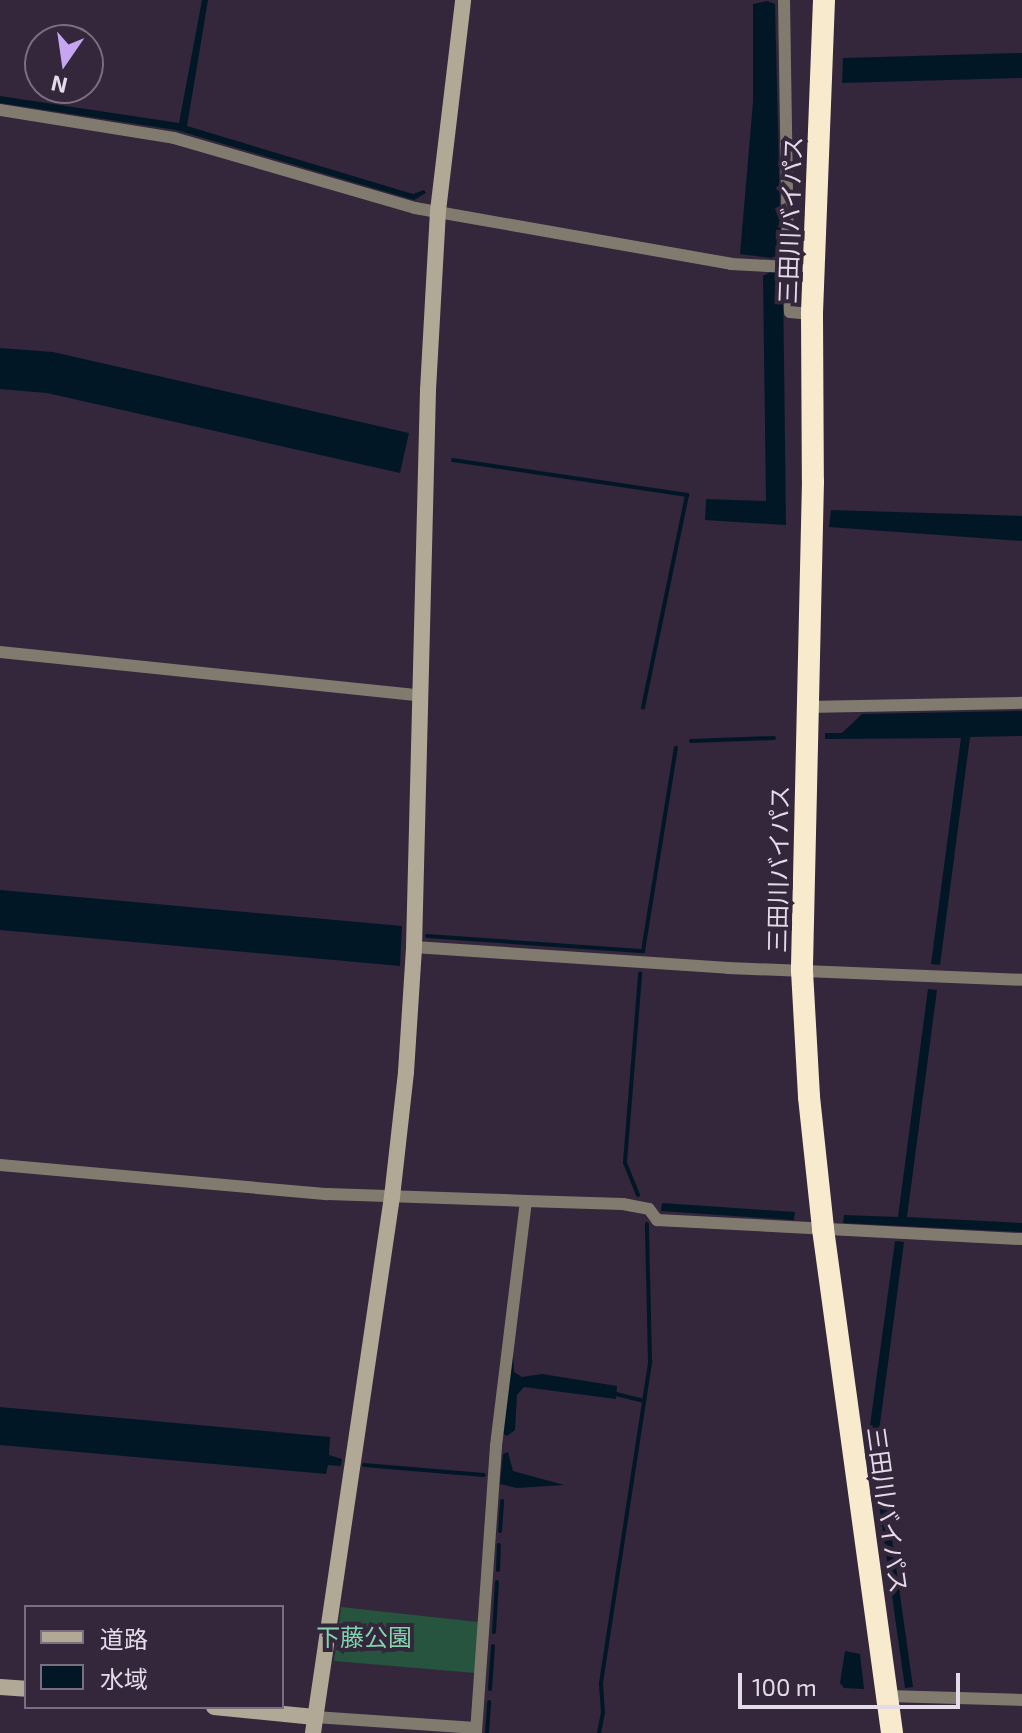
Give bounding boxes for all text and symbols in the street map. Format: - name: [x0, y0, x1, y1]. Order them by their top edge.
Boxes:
- north arrow: [24, 24, 104, 104]
- text: N: [48, 71, 70, 100]
- street label: 三田川バイパス: [773, 136, 807, 304]
- street label: 三田川バイパス: [762, 785, 794, 953]
- street label: 三田川バイパス: [862, 1425, 914, 1595]
- legend: [24, 1605, 284, 1709]
- park label: 下藤公園: [316, 1623, 412, 1651]
- text: 道路: [100, 1624, 148, 1653]
- scale bar: [742, 1657, 964, 1707]
- text: 水域: [100, 1664, 148, 1693]
- text: 100 m: [752, 1672, 817, 1701]

